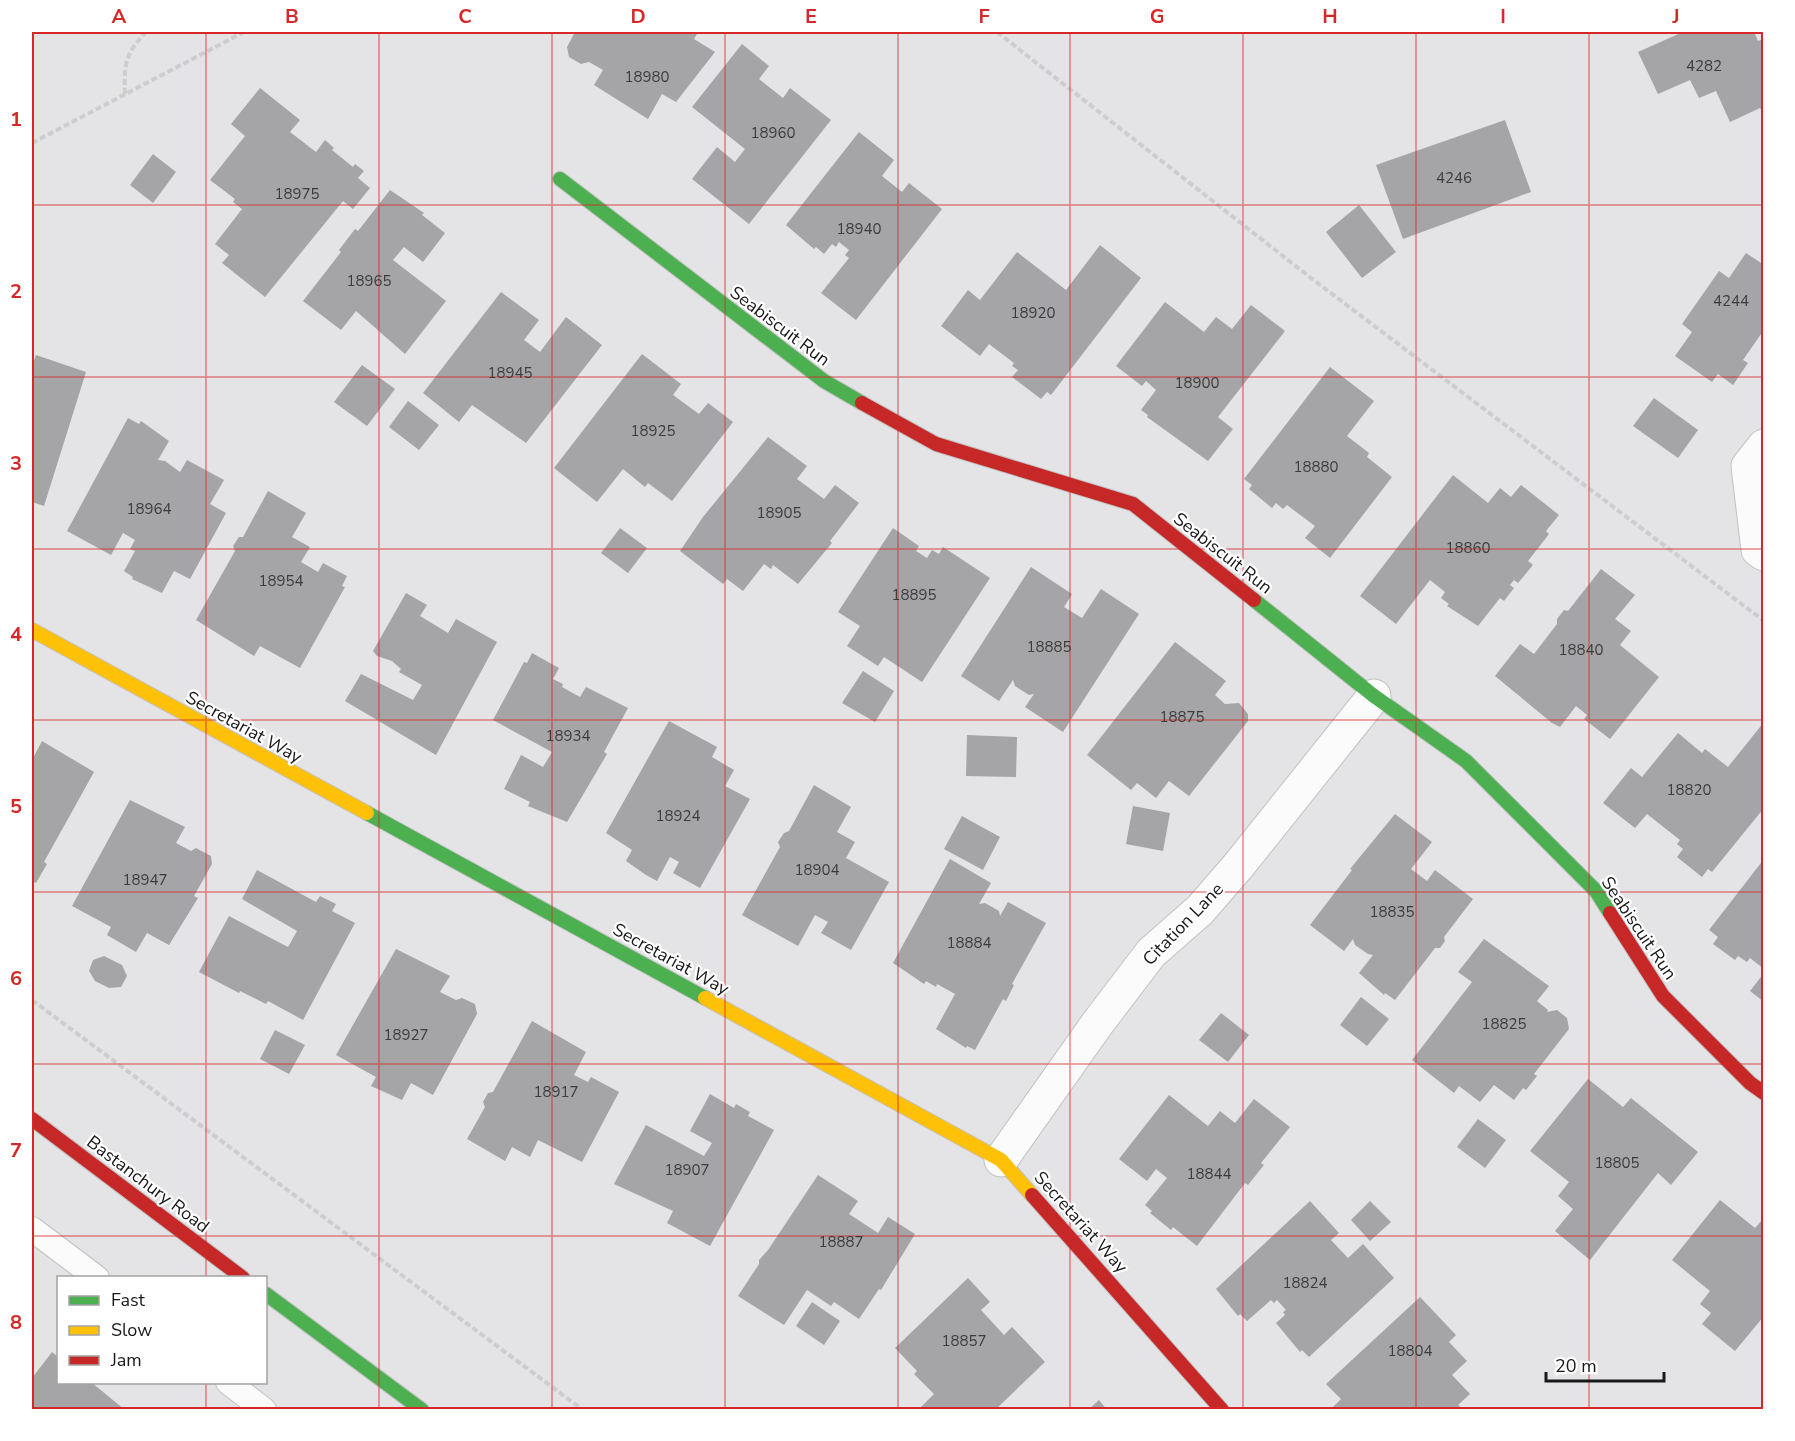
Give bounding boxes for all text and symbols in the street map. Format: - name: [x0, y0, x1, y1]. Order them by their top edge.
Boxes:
- text: A: [112, 3, 127, 30]
- text: B: [285, 3, 299, 30]
- text: C: [458, 3, 472, 30]
- text: D: [630, 3, 646, 30]
- text: E: [805, 3, 817, 30]
- text: F: [978, 3, 990, 30]
- text: G: [1150, 3, 1164, 30]
- text: H: [1322, 3, 1338, 30]
- text: I: [1500, 3, 1506, 30]
- text: J: [1671, 3, 1680, 30]
- house number: 4282: [1686, 56, 1722, 76]
- house number: 18980: [624, 67, 670, 87]
- text: 1: [10, 106, 22, 133]
- house number: 18960: [750, 123, 796, 143]
- house number: 4246: [1436, 168, 1472, 188]
- house number: 18975: [274, 184, 320, 204]
- house number: 18940: [836, 219, 882, 239]
- house number: 18965: [346, 271, 392, 291]
- text: 2: [10, 278, 22, 305]
- street label: Seabiscuit Run: [725, 280, 835, 372]
- house number: 4244: [1713, 291, 1749, 311]
- house number: 18920: [1010, 303, 1056, 323]
- house number: 18945: [487, 363, 533, 383]
- house number: 18900: [1174, 373, 1220, 393]
- house number: 18925: [630, 421, 676, 441]
- text: 3: [10, 450, 22, 477]
- house number: 18880: [1293, 457, 1339, 477]
- house number: 18964: [126, 499, 172, 519]
- house number: 18905: [756, 503, 802, 523]
- street label: Seabiscuit Run: [1169, 507, 1277, 599]
- house number: 18860: [1445, 538, 1491, 558]
- house number: 18954: [258, 571, 304, 591]
- house number: 18895: [891, 585, 937, 605]
- text: 4: [10, 621, 22, 648]
- house number: 18885: [1026, 637, 1072, 657]
- house number: 18840: [1558, 640, 1604, 660]
- street label: Secretariat Way: [182, 685, 307, 769]
- house number: 18875: [1159, 707, 1205, 727]
- house number: 18934: [545, 726, 591, 746]
- house number: 18820: [1666, 780, 1712, 800]
- text: 5: [10, 793, 22, 820]
- house number: 18924: [655, 806, 701, 826]
- house number: 18904: [794, 860, 840, 880]
- house number: 18947: [122, 870, 168, 890]
- street label: Seabiscuit Run: [1596, 872, 1682, 984]
- street label: Citation Lane: [1137, 877, 1229, 971]
- house number: 18835: [1369, 902, 1415, 922]
- street label: Secretariat Way: [609, 917, 734, 1001]
- house number: 18884: [946, 933, 992, 953]
- text: 6: [10, 965, 22, 992]
- house number: 18825: [1481, 1014, 1527, 1034]
- house number: 18927: [383, 1025, 429, 1045]
- house number: 18917: [533, 1082, 579, 1102]
- street label: Bastanchury Road: [82, 1130, 214, 1238]
- text: 7: [10, 1137, 22, 1164]
- house number: 18805: [1594, 1153, 1640, 1173]
- house number: 18907: [664, 1160, 710, 1180]
- house number: 18844: [1186, 1164, 1232, 1184]
- street label: Secretariat Way: [1029, 1166, 1134, 1279]
- house number: 18887: [818, 1232, 864, 1252]
- house number: 18824: [1282, 1273, 1328, 1293]
- legend: [57, 1276, 267, 1384]
- text: Fast: [111, 1288, 146, 1312]
- text: 8: [10, 1309, 22, 1336]
- text: Slow: [111, 1318, 152, 1342]
- house number: 18857: [941, 1331, 987, 1351]
- house number: 18804: [1387, 1341, 1433, 1361]
- scale bar: [1546, 1345, 1664, 1383]
- text: Jam: [110, 1348, 142, 1372]
- text: 20 m: [1555, 1354, 1597, 1378]

